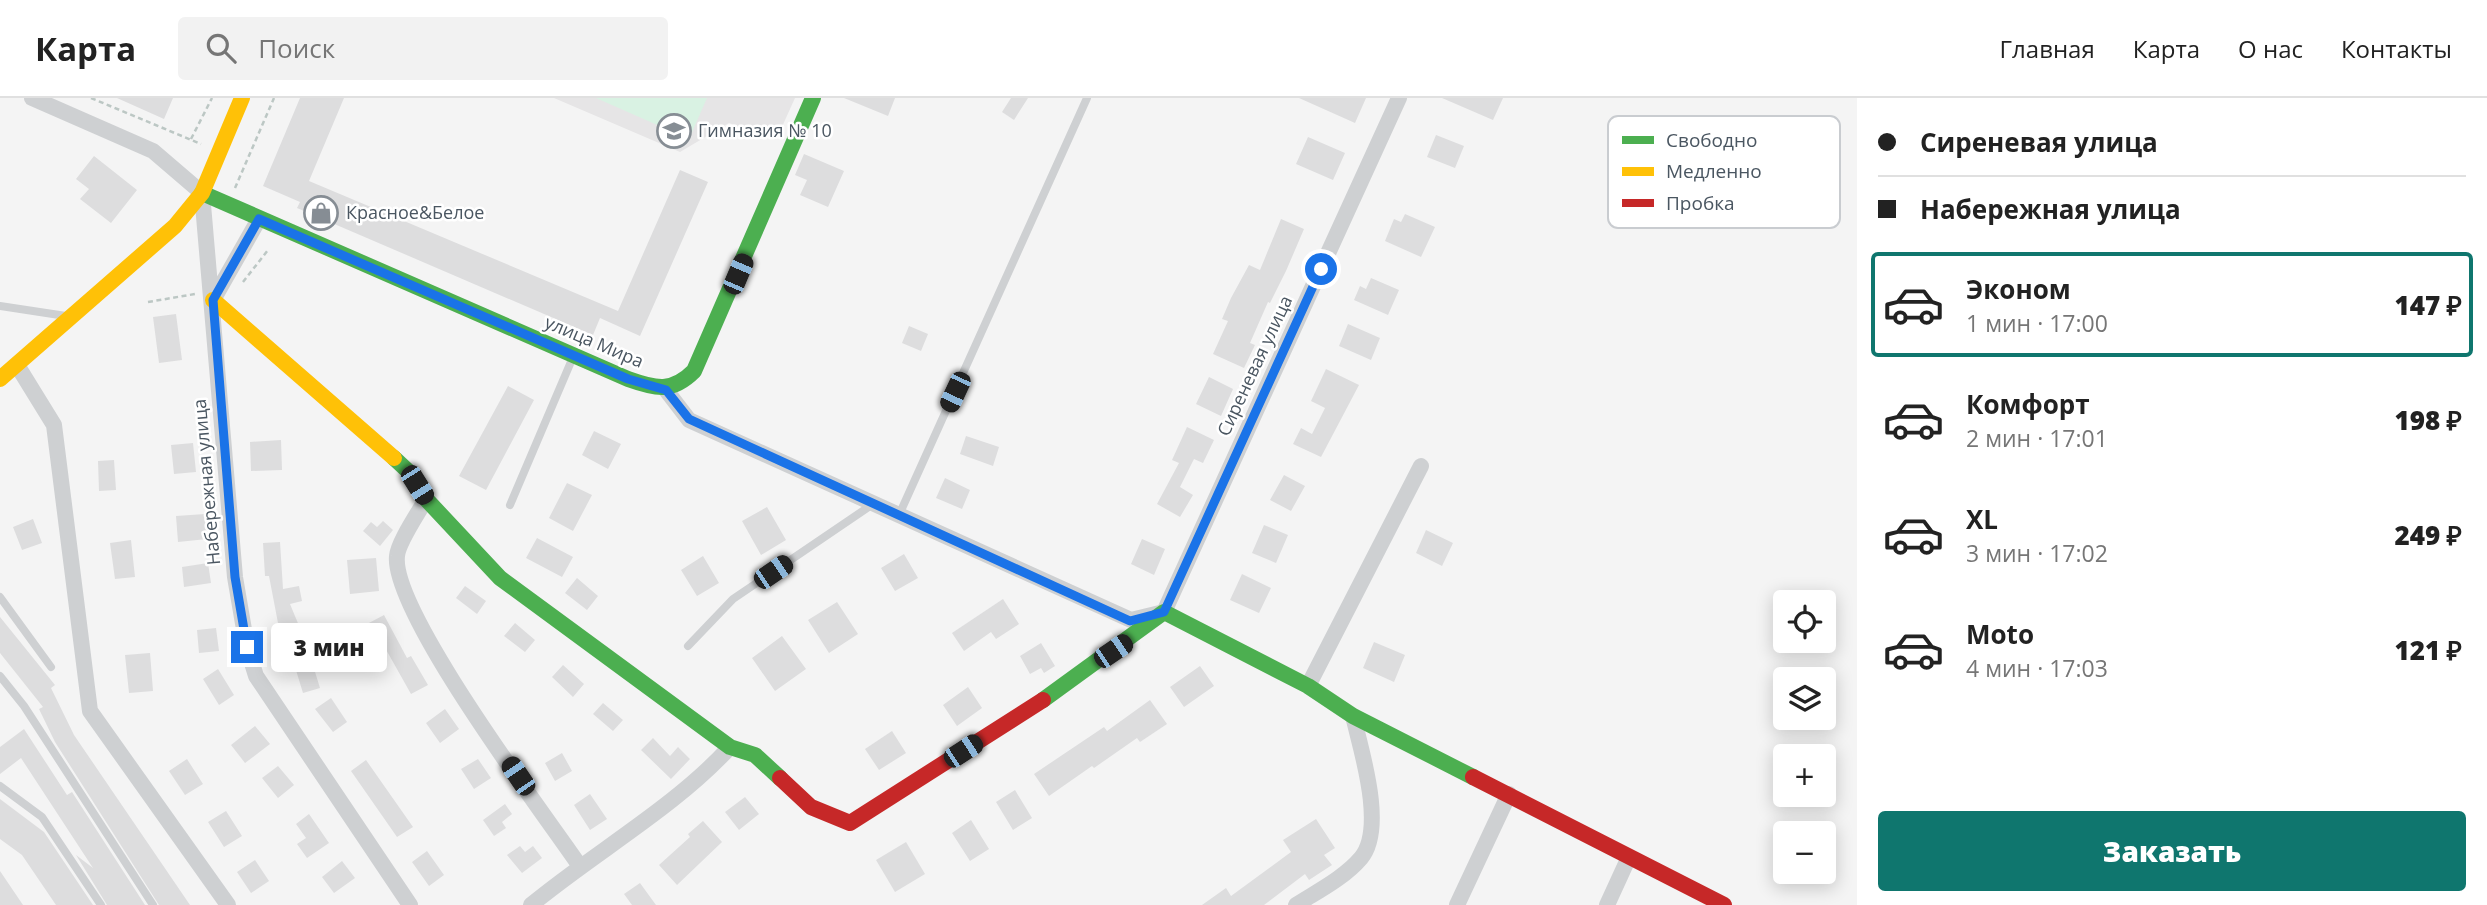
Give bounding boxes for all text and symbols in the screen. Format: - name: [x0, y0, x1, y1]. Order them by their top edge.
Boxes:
- search box: [178, 17, 668, 80]
- text: Карта: [35, 26, 136, 71]
- icon: search: [202, 29, 240, 67]
- text: Поиск: [258, 30, 335, 66]
- text: Главная: [2000, 32, 2095, 65]
- text: Карта: [2133, 32, 2200, 65]
- text: О нас: [2238, 32, 2303, 65]
- text: Контакты: [2341, 32, 2452, 65]
- school or university icon: Гимназия № 10: [655, 112, 693, 150]
- legend: [1608, 116, 1840, 228]
- place label: Гимназия № 10: [698, 118, 832, 142]
- text: Сиреневая улица: [1920, 124, 2158, 160]
- text: Свободно: [1666, 127, 1757, 153]
- text: Медленно: [1666, 158, 1762, 184]
- text: Пробка: [1666, 190, 1735, 216]
- text: Набережная улица: [1920, 191, 2181, 227]
- shop icon: Красное&Белое: [302, 194, 340, 232]
- place label: Красное&Белое: [346, 200, 484, 224]
- car: [721, 251, 756, 297]
- route start: [1305, 253, 1337, 285]
- text: Эконом: [1966, 271, 2071, 307]
- icon: car: [1882, 273, 1945, 336]
- text: 147 ₽: [2394, 287, 2462, 323]
- street label: Сиреневая улица: [1211, 291, 1297, 440]
- text: 1 мин · 17:00: [1966, 307, 2108, 339]
- street label: улица Мира: [541, 309, 648, 373]
- car: [937, 369, 974, 415]
- text: Комфорт: [1966, 386, 2090, 422]
- icon: car: [1882, 388, 1945, 451]
- street label: Набережная улица: [187, 398, 225, 566]
- text: 198 ₽: [2394, 402, 2462, 438]
- text: 2 мин · 17:01: [1966, 422, 2108, 454]
- car: [397, 462, 438, 508]
- text: XL: [1966, 501, 1998, 537]
- icon: car: [1882, 503, 1945, 566]
- text: 249 ₽: [2394, 517, 2462, 553]
- text: 3 мин · 17:02: [1966, 537, 2108, 569]
- car: [750, 552, 797, 592]
- map controls: [1773, 590, 1836, 884]
- button: locate: [1773, 590, 1836, 653]
- text: Moto: [1966, 616, 2034, 652]
- icon: car: [1882, 618, 1945, 681]
- callout: 3 мин: [272, 622, 387, 672]
- route end: [231, 631, 263, 663]
- text: 3 мин: [294, 631, 364, 663]
- car: [1090, 631, 1137, 671]
- text: 121 ₽: [2394, 632, 2462, 668]
- text: 4 мин · 17:03: [1966, 652, 2108, 684]
- button: layers: [1773, 667, 1836, 730]
- car: [940, 731, 987, 771]
- button: +: [1773, 744, 1836, 807]
- car: [498, 753, 539, 799]
- button: Заказать: [1878, 811, 2466, 891]
- button: −: [1773, 821, 1836, 884]

